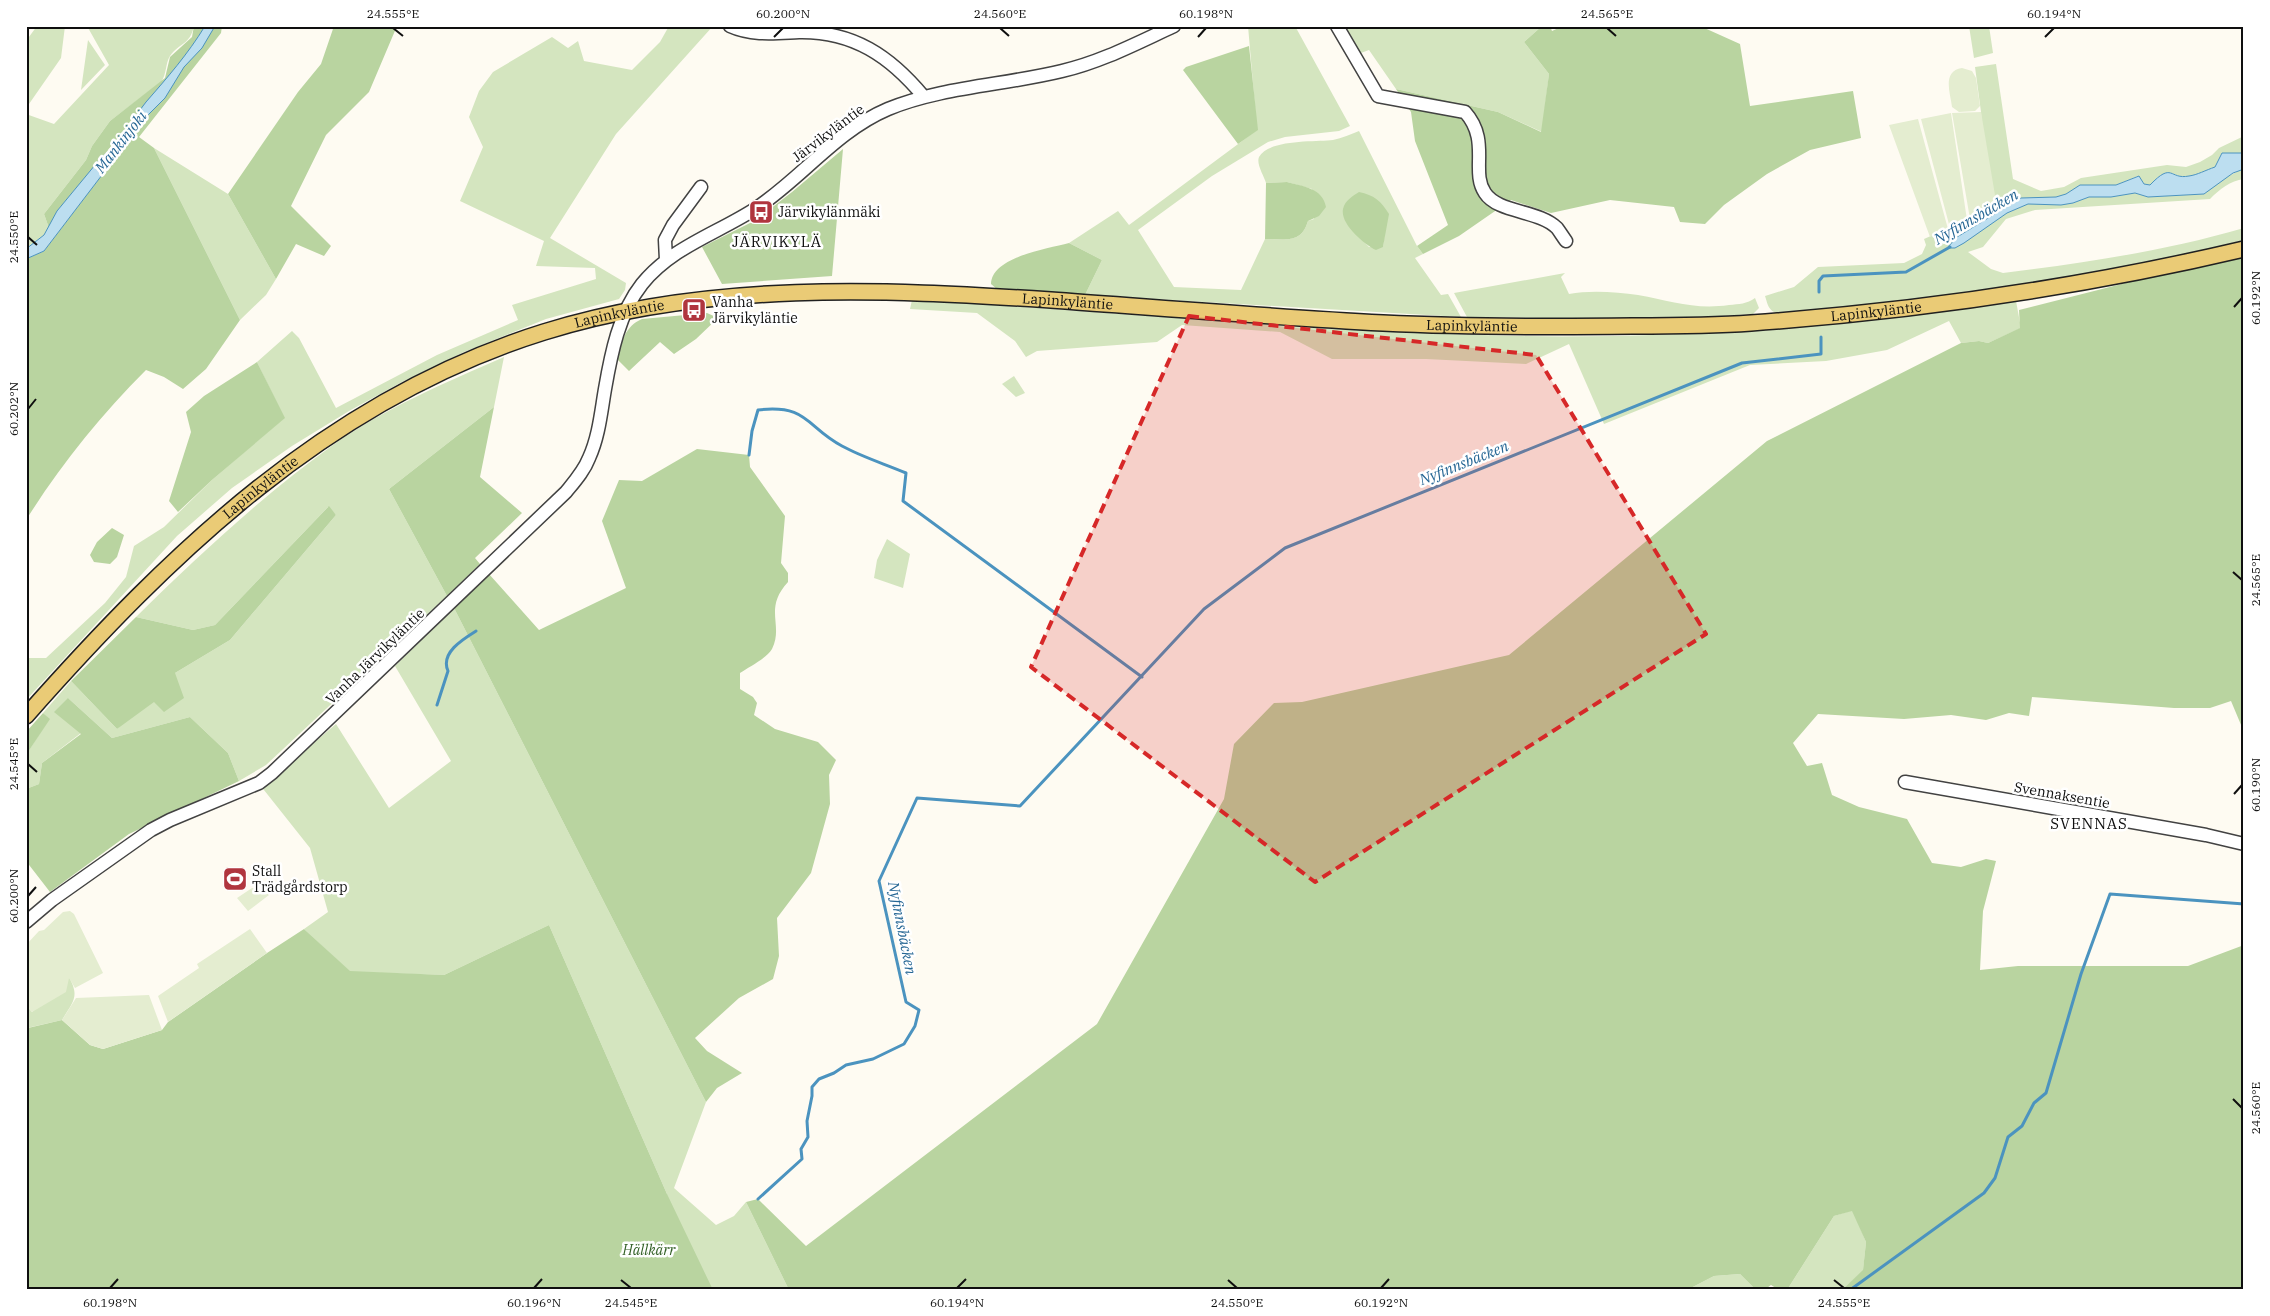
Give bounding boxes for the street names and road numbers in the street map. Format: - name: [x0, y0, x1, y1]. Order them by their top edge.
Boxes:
- street label: Järvikyläntie: [788, 100, 868, 166]
- street label: Lapinkyläntie: [1022, 289, 1114, 314]
- street label: Lapinkyläntie: [573, 296, 666, 332]
- street label: Lapinkyläntie: [1830, 297, 1923, 325]
- street label: Lapinkyläntie: [1426, 316, 1518, 335]
- street label: Lapinkyläntie: [219, 452, 302, 523]
- street label: Vanha Järvikyläntie: [322, 604, 428, 708]
- street label: Svennaksentie: [2013, 778, 2111, 812]

